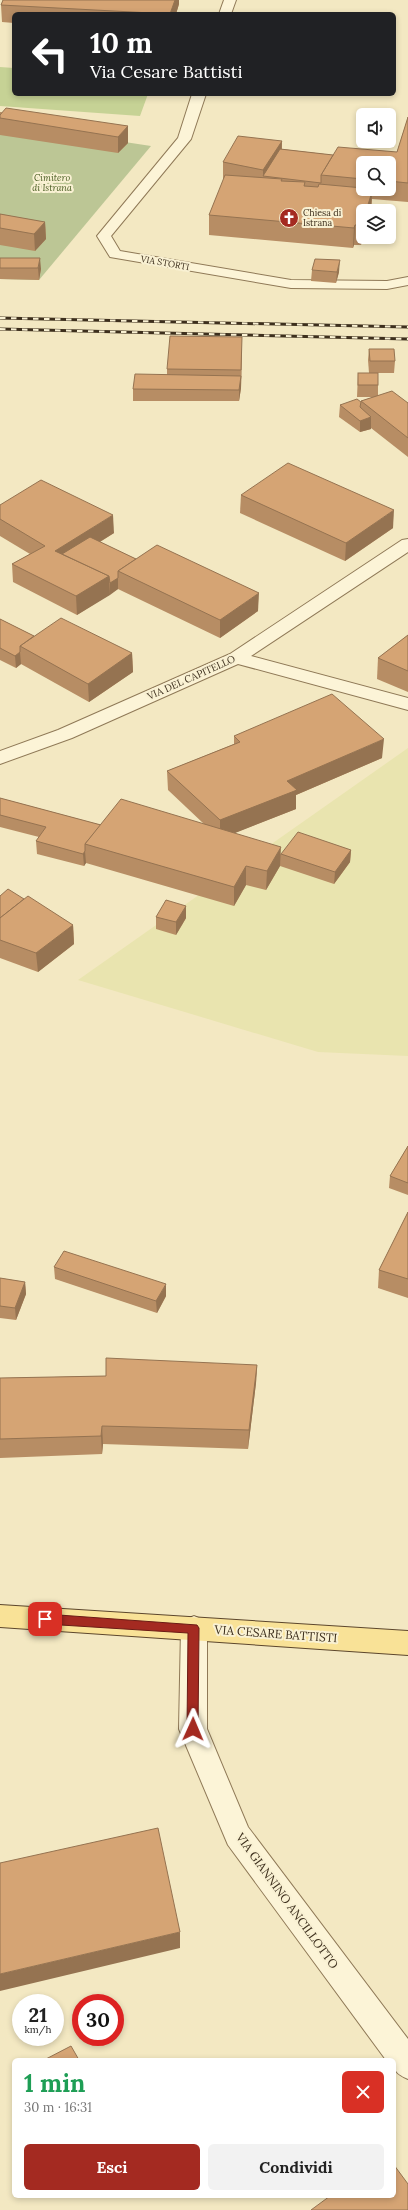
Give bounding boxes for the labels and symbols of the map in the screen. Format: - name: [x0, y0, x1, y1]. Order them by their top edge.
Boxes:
- park label: Cimitero di Istrana: [32, 172, 72, 193]
- church icon: Chiesa di Istrana: [278, 207, 300, 229]
- place label: Chiesa di Istrana: [303, 207, 342, 228]
- street label: VIA STORTI: [139, 253, 190, 272]
- street label: VIA DEL CAPITELLO: [144, 652, 237, 703]
- pin: [28, 1602, 62, 1636]
- street label: VIA CESARE BATTISTI: [213, 1622, 338, 1645]
- position arrow: [172, 1708, 214, 1750]
- street label: VIA GIANNINO ANCILLOTTO: [232, 1829, 342, 1972]
- speed limit sign: 30: [72, 1994, 124, 2046]

